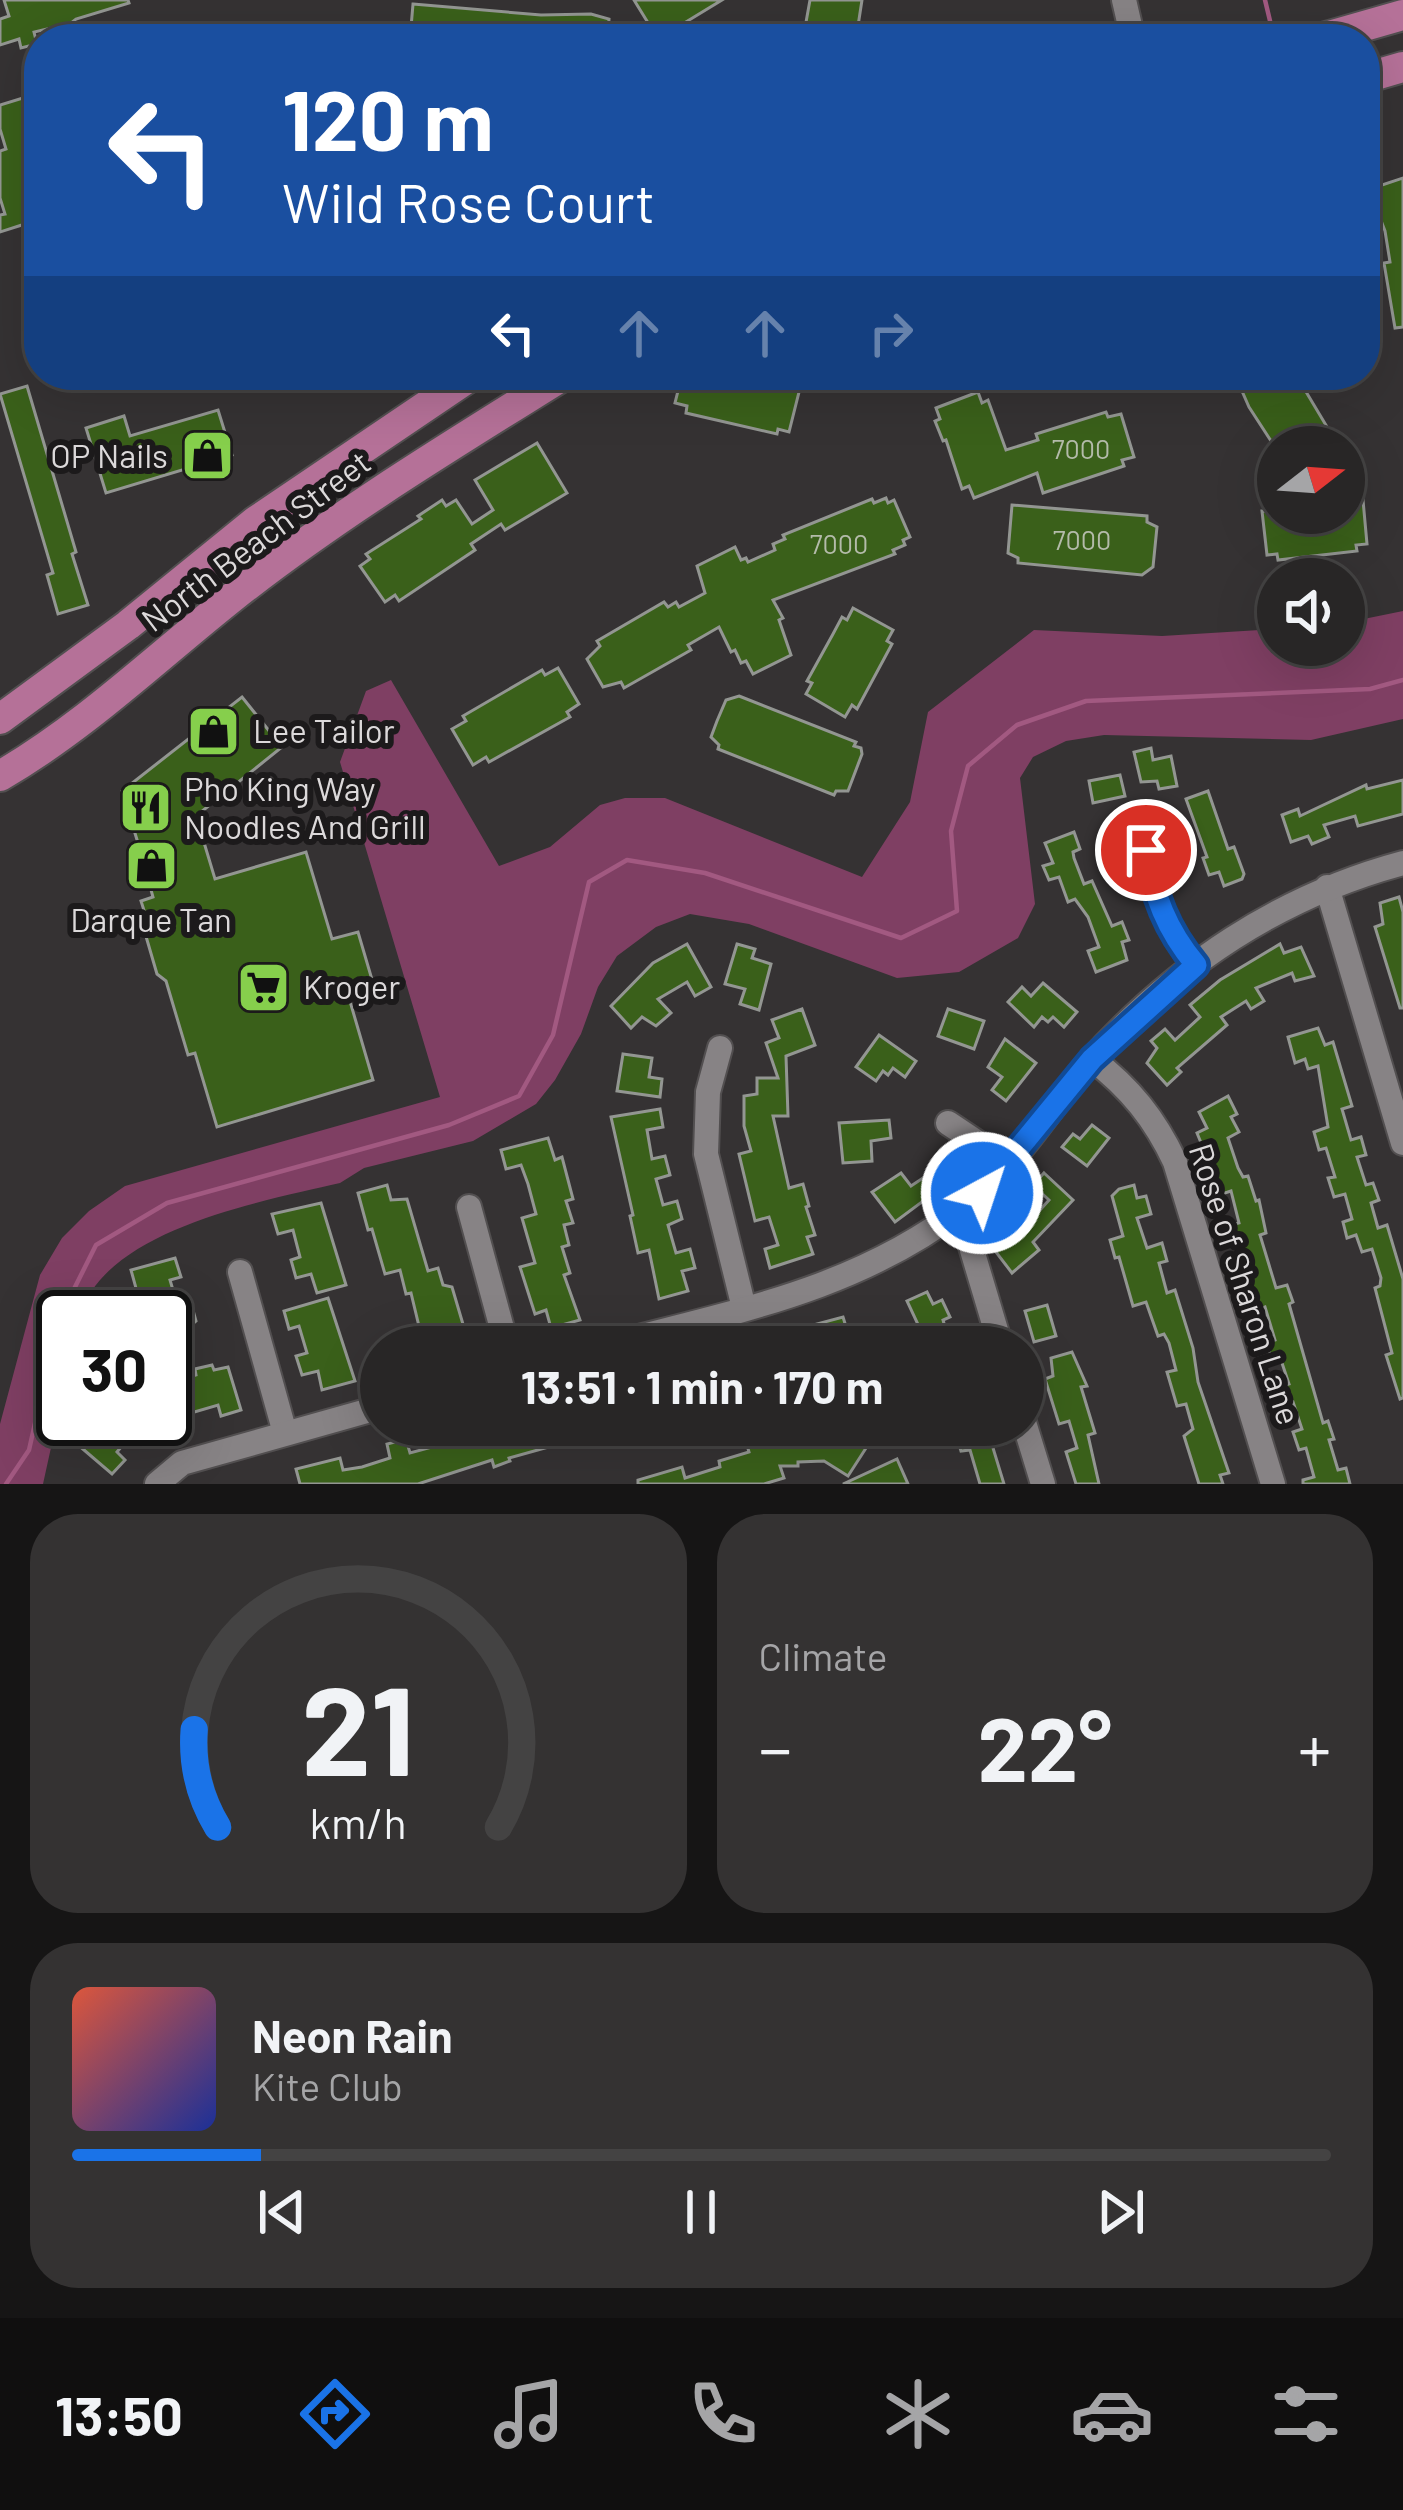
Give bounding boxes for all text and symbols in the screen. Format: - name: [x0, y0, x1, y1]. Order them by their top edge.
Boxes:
- text: 120 m: [282, 67, 494, 168]
- icon: left: [84, 72, 240, 228]
- text: Wild Rose Court: [282, 169, 655, 234]
- icon: left: [480, 300, 546, 366]
- icon: ahead: [606, 300, 672, 366]
- icon: ahead: [732, 300, 798, 366]
- icon: right: [858, 300, 924, 366]
- north arrow: [1257, 426, 1365, 534]
- map controls: [1257, 426, 1365, 666]
- shop icon: OP Nails: [179, 428, 235, 484]
- house number: 7000: [1052, 432, 1110, 464]
- place label: OP Nails: [50, 435, 168, 475]
- street label: North Beach Street: [133, 441, 378, 639]
- house number: 7000: [1053, 523, 1111, 555]
- house number: 7000: [810, 527, 868, 559]
- button: sound: [1257, 558, 1365, 666]
- shop icon: Lee Tailor: [186, 703, 242, 759]
- place label: Lee Tailor: [253, 710, 395, 750]
- place label: Pho King Way Noodles And Grill: [184, 768, 426, 846]
- restaurant icon: Pho King Way Noodles And Grill: [117, 780, 173, 836]
- pin: [1095, 799, 1197, 901]
- icon: arrive: [1113, 817, 1179, 883]
- shop icon: Darque Tan: [123, 838, 179, 894]
- place label: Darque Tan: [70, 899, 232, 939]
- supermarket icon: Kroger: [236, 959, 292, 1015]
- place label: Kroger: [303, 966, 400, 1006]
- position arrow: [919, 1130, 1045, 1256]
- street label: Rose of Sharon Lane: [1182, 1138, 1310, 1429]
- speed limit sign: 30: [36, 1290, 192, 1446]
- text: 13:51 · 1 min · 170 m: [521, 1359, 883, 1413]
- text: Climate: [759, 1632, 888, 1679]
- text: 21: [302, 1651, 415, 1801]
- text: 22°: [977, 1692, 1112, 1800]
- text: −: [759, 1707, 792, 1786]
- text: +: [1298, 1707, 1331, 1786]
- text: km/h: [310, 1795, 407, 1847]
- text: Neon Rain: [252, 2008, 453, 2062]
- text: Kite Club: [252, 2062, 403, 2109]
- icon: previous: [249, 2179, 315, 2245]
- icon: pause: [668, 2179, 734, 2245]
- icon: next: [1088, 2179, 1154, 2245]
- icon: directions: [293, 2372, 377, 2456]
- icon: music: [487, 2372, 571, 2456]
- icon: phone: [681, 2372, 765, 2456]
- icon: climate: [876, 2372, 960, 2456]
- icon: car: [1070, 2372, 1154, 2456]
- icon: filters: [1264, 2372, 1348, 2456]
- text: 13:50: [55, 2382, 183, 2447]

